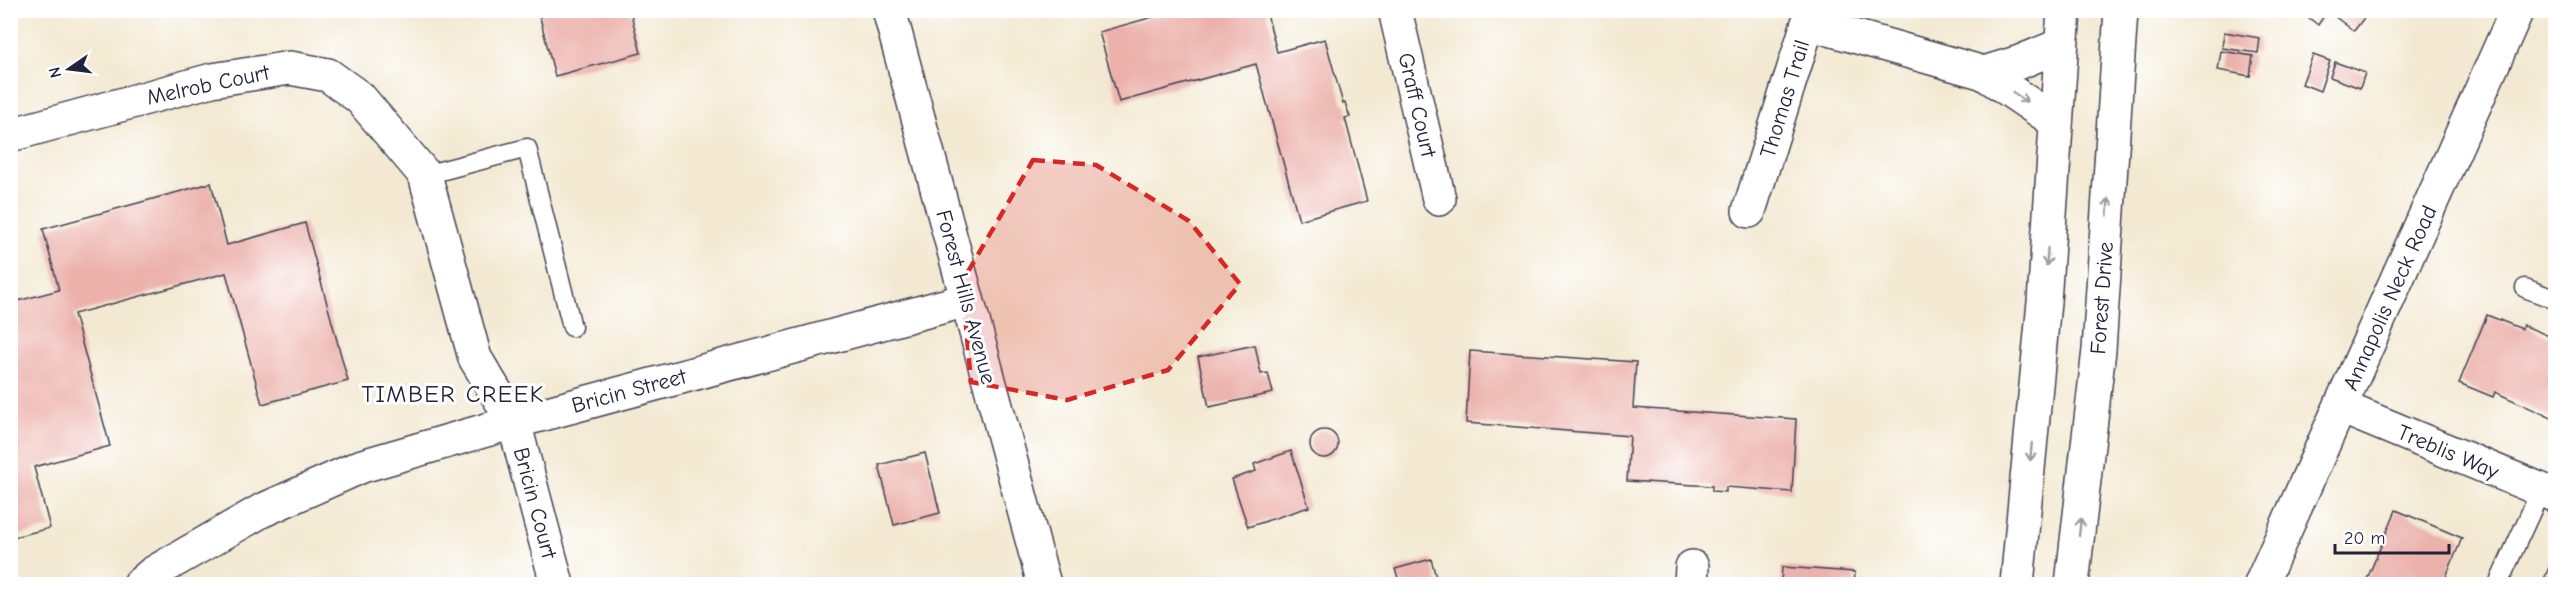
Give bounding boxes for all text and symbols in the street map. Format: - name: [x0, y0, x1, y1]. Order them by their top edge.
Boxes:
- street label: Thomas Trail: [1755, 37, 1815, 161]
- north arrow: [39, 39, 99, 99]
- street label: Graff Court: [1392, 50, 1442, 160]
- street label: Melrob Court: [144, 59, 272, 111]
- text: N: [45, 65, 65, 80]
- one-way arrow: [2012, 91, 2029, 104]
- one-way arrow: [2103, 197, 2114, 217]
- street label: Annapolis Neck Road: [2338, 201, 2442, 395]
- street label: Forest Hills Avenue: [930, 207, 1002, 387]
- street label: Forest Drive: [2085, 241, 2119, 355]
- one-way arrow: [2042, 247, 2053, 267]
- street label: Bricin Street: [569, 363, 690, 419]
- district label: TIMBER CREEK: [361, 380, 545, 408]
- street label: Treblis Way: [2393, 419, 2503, 485]
- one-way arrow: [2025, 441, 2036, 461]
- street label: Bricin Court: [508, 445, 562, 562]
- one-way arrow: [2074, 517, 2085, 537]
- scale bar: [2335, 517, 2449, 555]
- text: 20 m: [2344, 528, 2385, 549]

